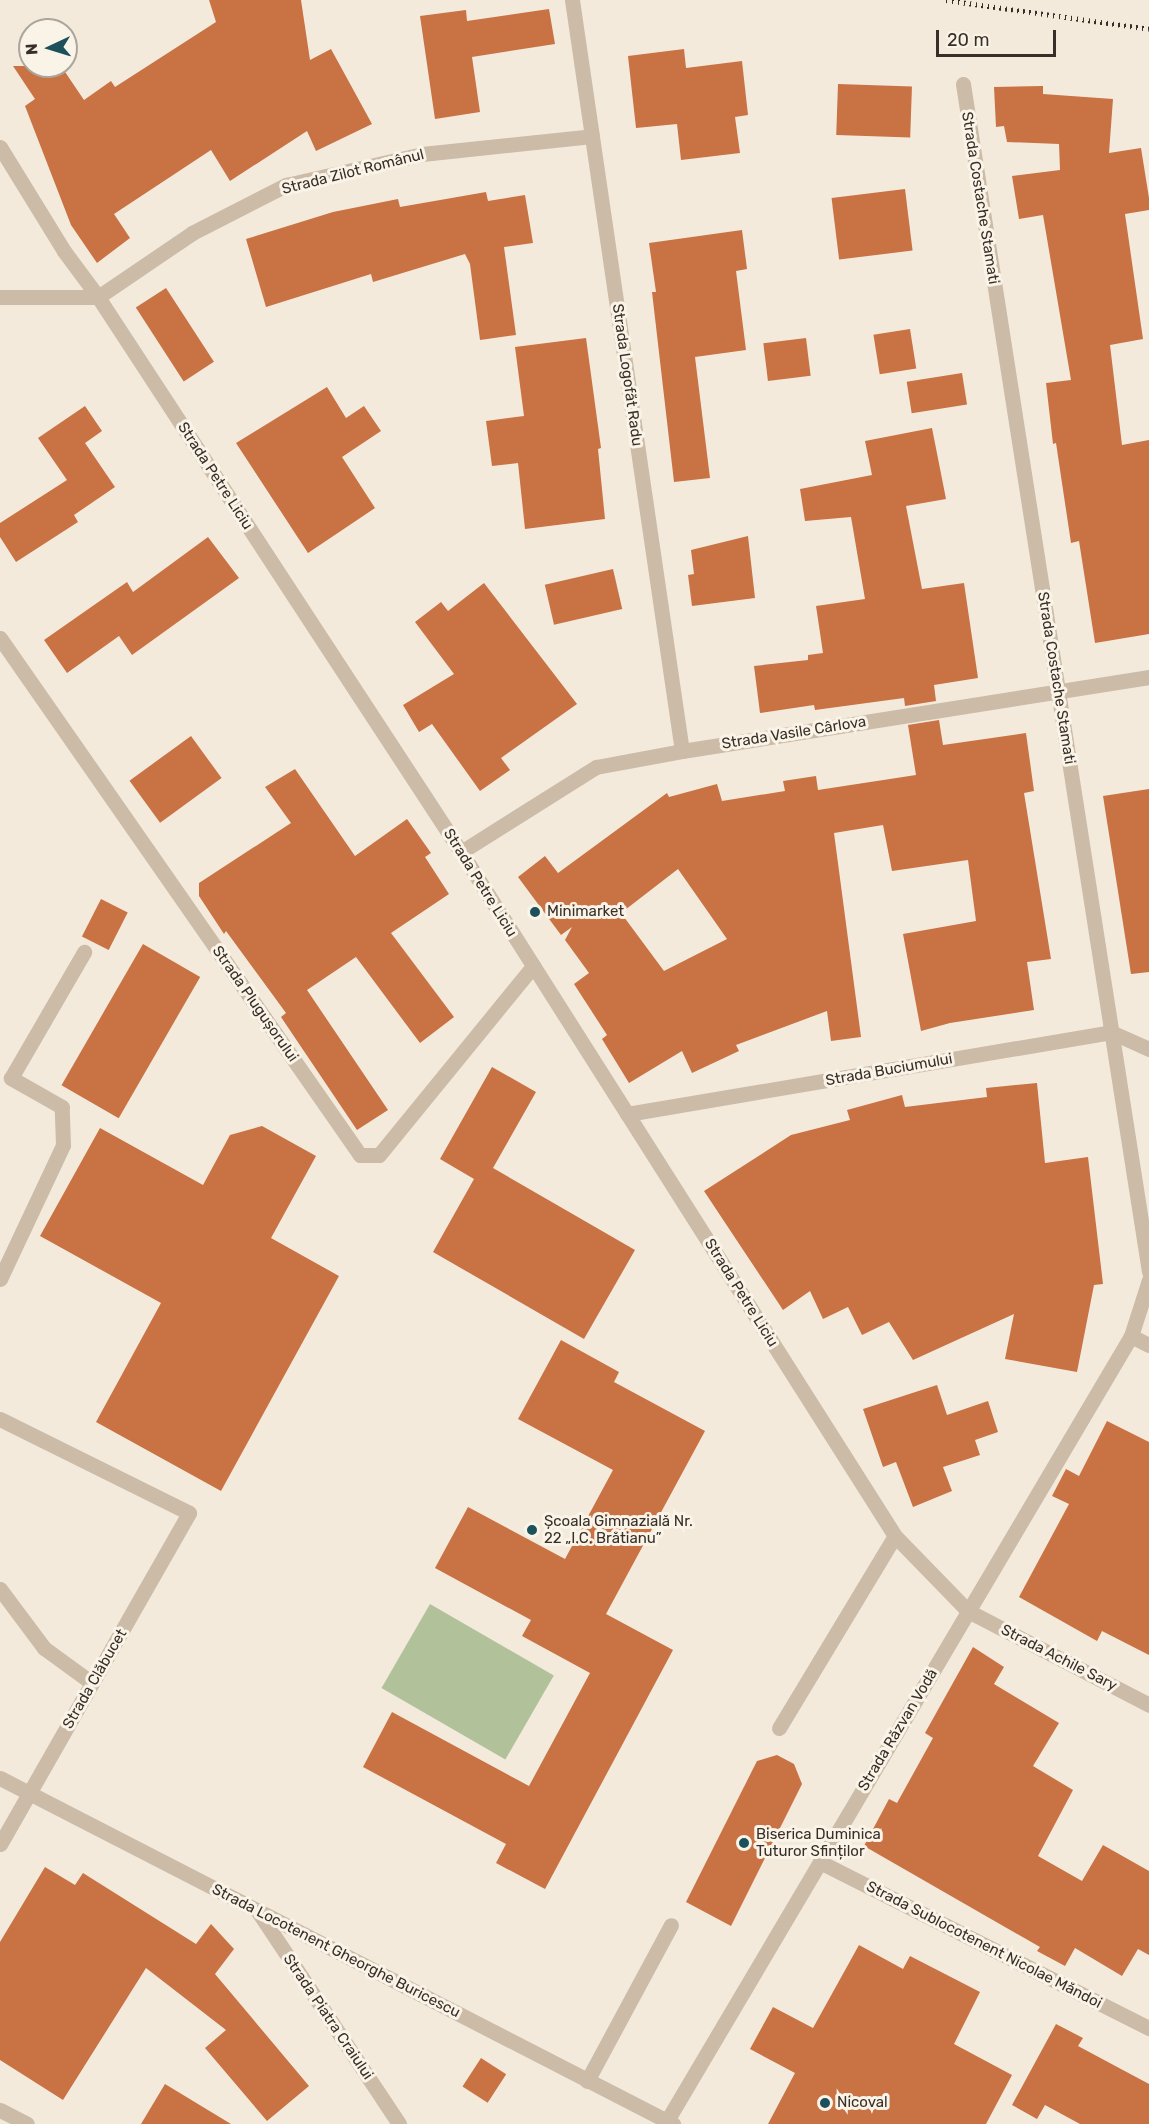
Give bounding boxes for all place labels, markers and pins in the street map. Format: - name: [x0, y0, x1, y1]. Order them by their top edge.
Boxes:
- place label: Minimarket: [547, 903, 624, 921]
- marker: Minimarket: [528, 905, 542, 919]
- place label: Școala Gimnazială Nr. 22 „I.C. Brătianu”: [544, 1512, 693, 1547]
- marker: Școala Gimnazială Nr. 22 „I.C. Brătianu”: [525, 1523, 539, 1537]
- place label: Biserica Duminica Tuturor Sfinților: [756, 1825, 881, 1860]
- marker: Biserica Duminica Tuturor Sfinților: [737, 1836, 751, 1850]
- place label: Nicoval: [837, 2094, 888, 2112]
- marker: Nicoval: [818, 2096, 832, 2110]

